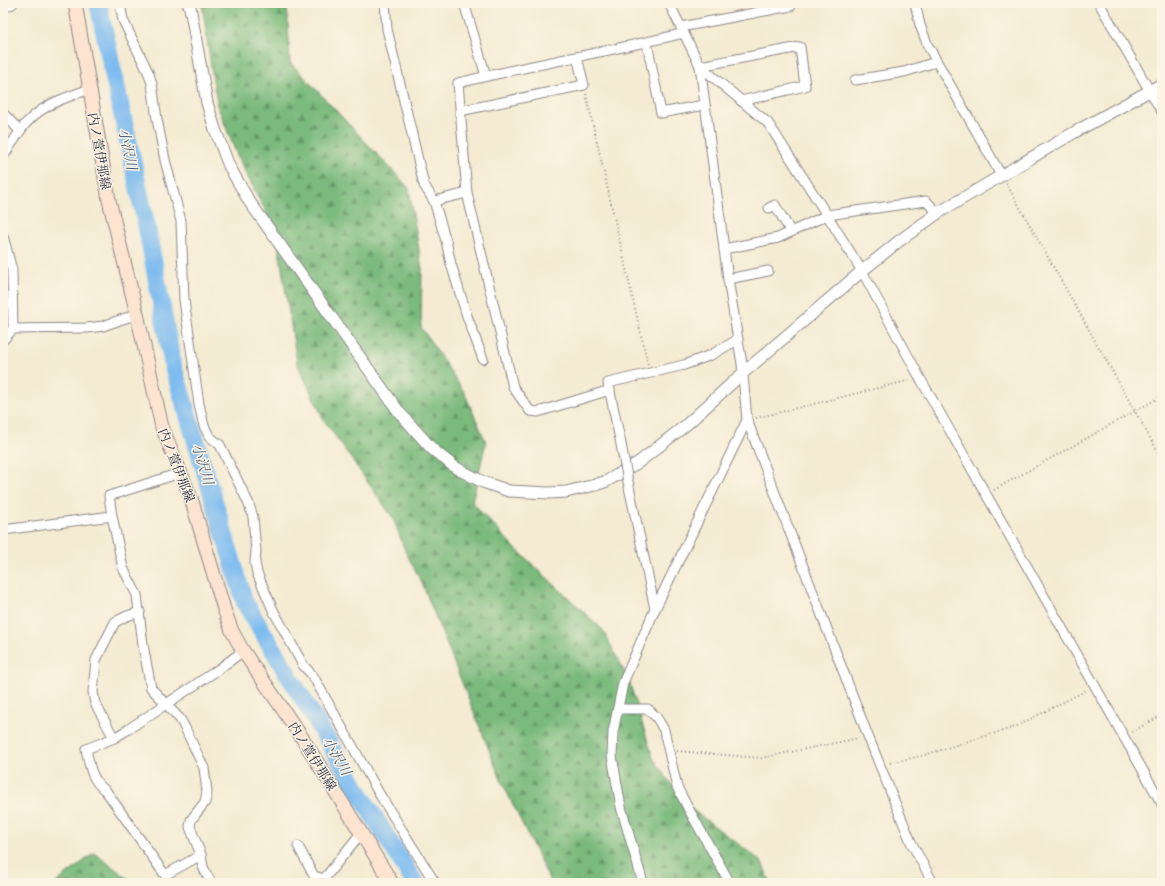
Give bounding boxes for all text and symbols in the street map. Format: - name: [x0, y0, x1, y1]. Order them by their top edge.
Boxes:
- street label: 内ノ萱伊那線: [84, 111, 114, 191]
- water label: 小沢川: [115, 127, 141, 173]
- street label: 内ノ萱伊那線: [155, 426, 198, 505]
- water label: 小沢川: [188, 442, 217, 489]
- street label: 内ノ萱伊那線: [285, 719, 340, 794]
- water label: 小沢川: [318, 734, 356, 780]

